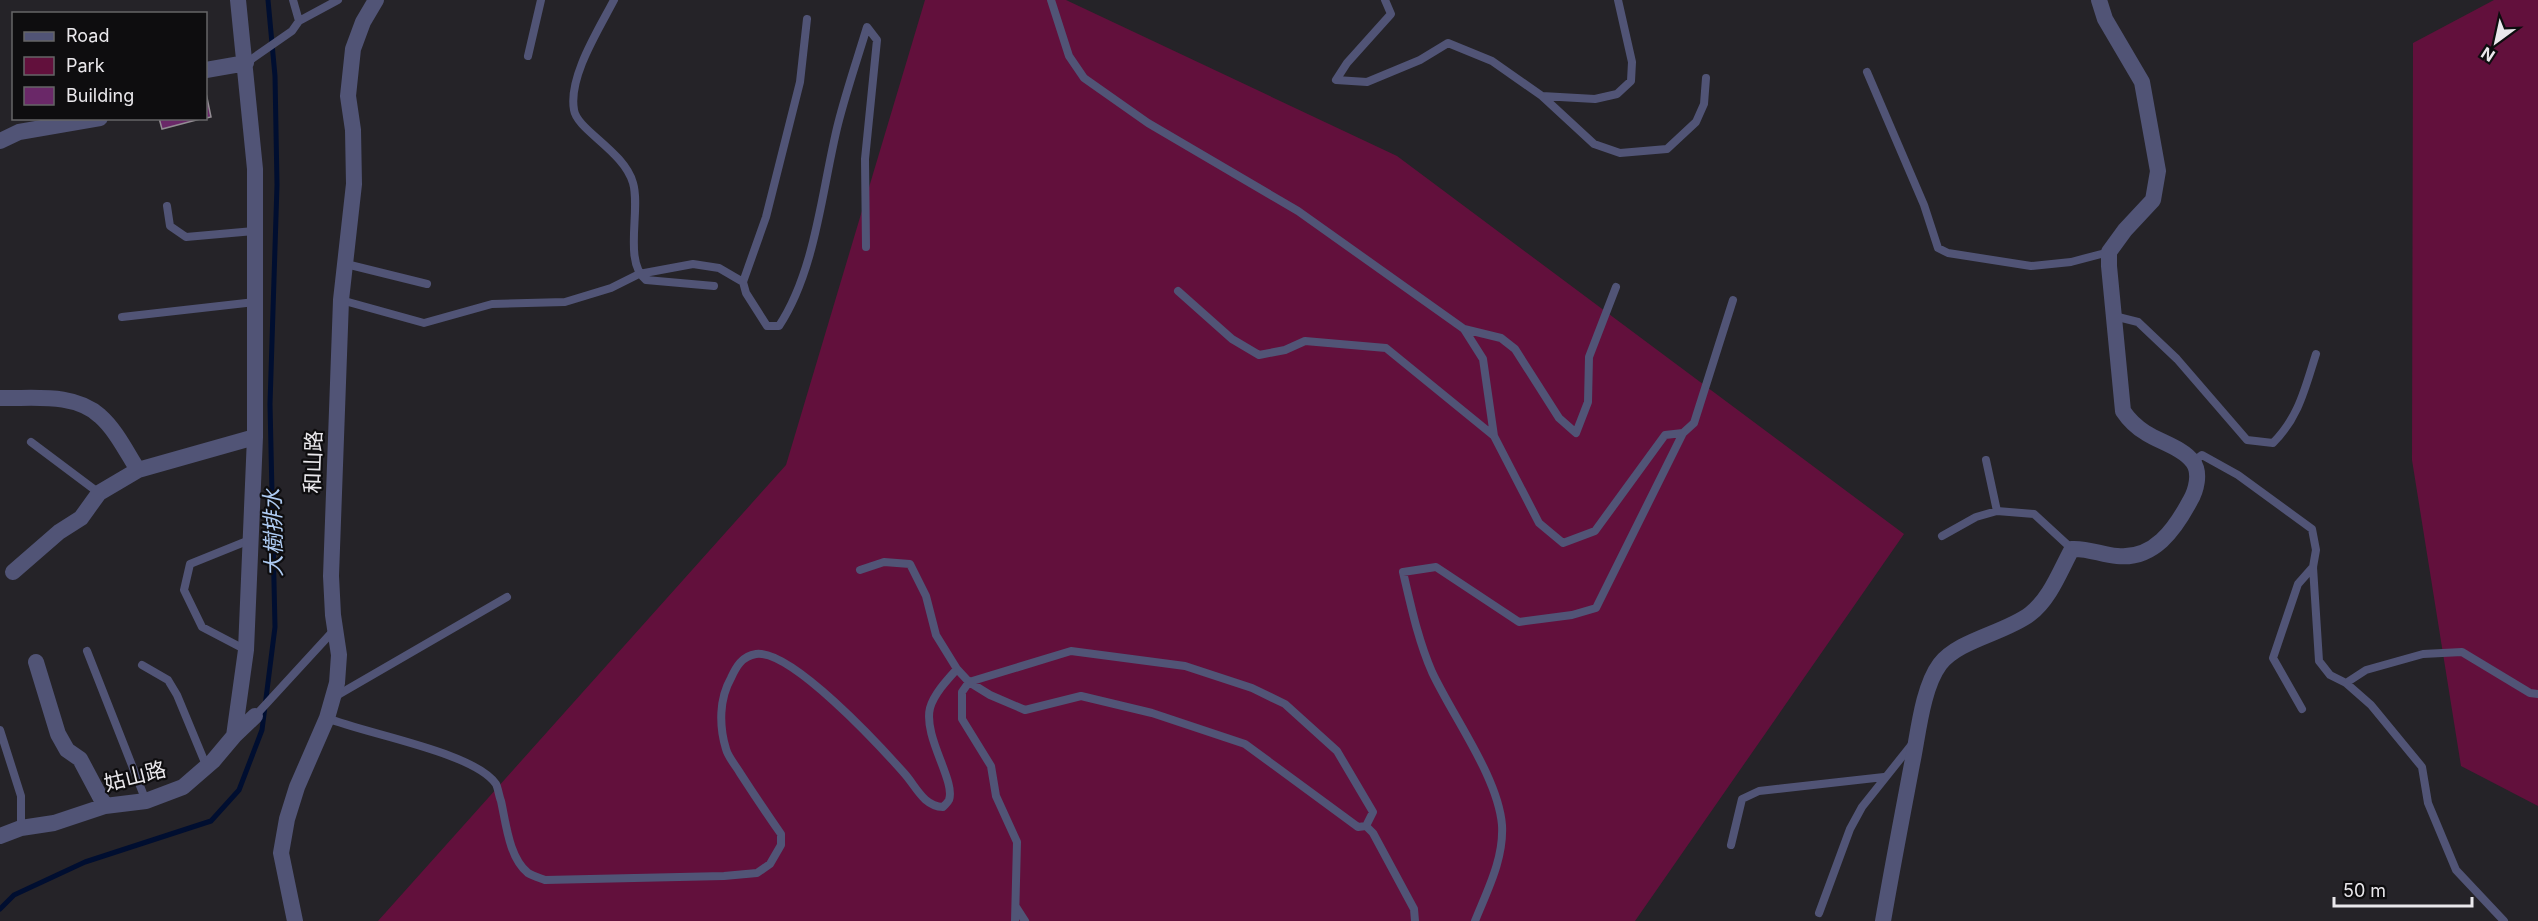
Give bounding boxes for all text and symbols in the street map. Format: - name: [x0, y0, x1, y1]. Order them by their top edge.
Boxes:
- legend: [12, 12, 207, 120]
- north arrow: [2466, 12, 2526, 72]
- text: Road: [66, 25, 109, 46]
- text: N: [2477, 43, 2498, 66]
- text: Park: [66, 55, 105, 76]
- text: Building: [66, 85, 134, 106]
- street label: 和山路: [299, 430, 327, 494]
- water label: 大樹排水: [259, 488, 287, 577]
- street label: 姑山路: [101, 756, 169, 796]
- scale bar: [2334, 870, 2472, 908]
- text: 50 m: [2343, 880, 2386, 901]

